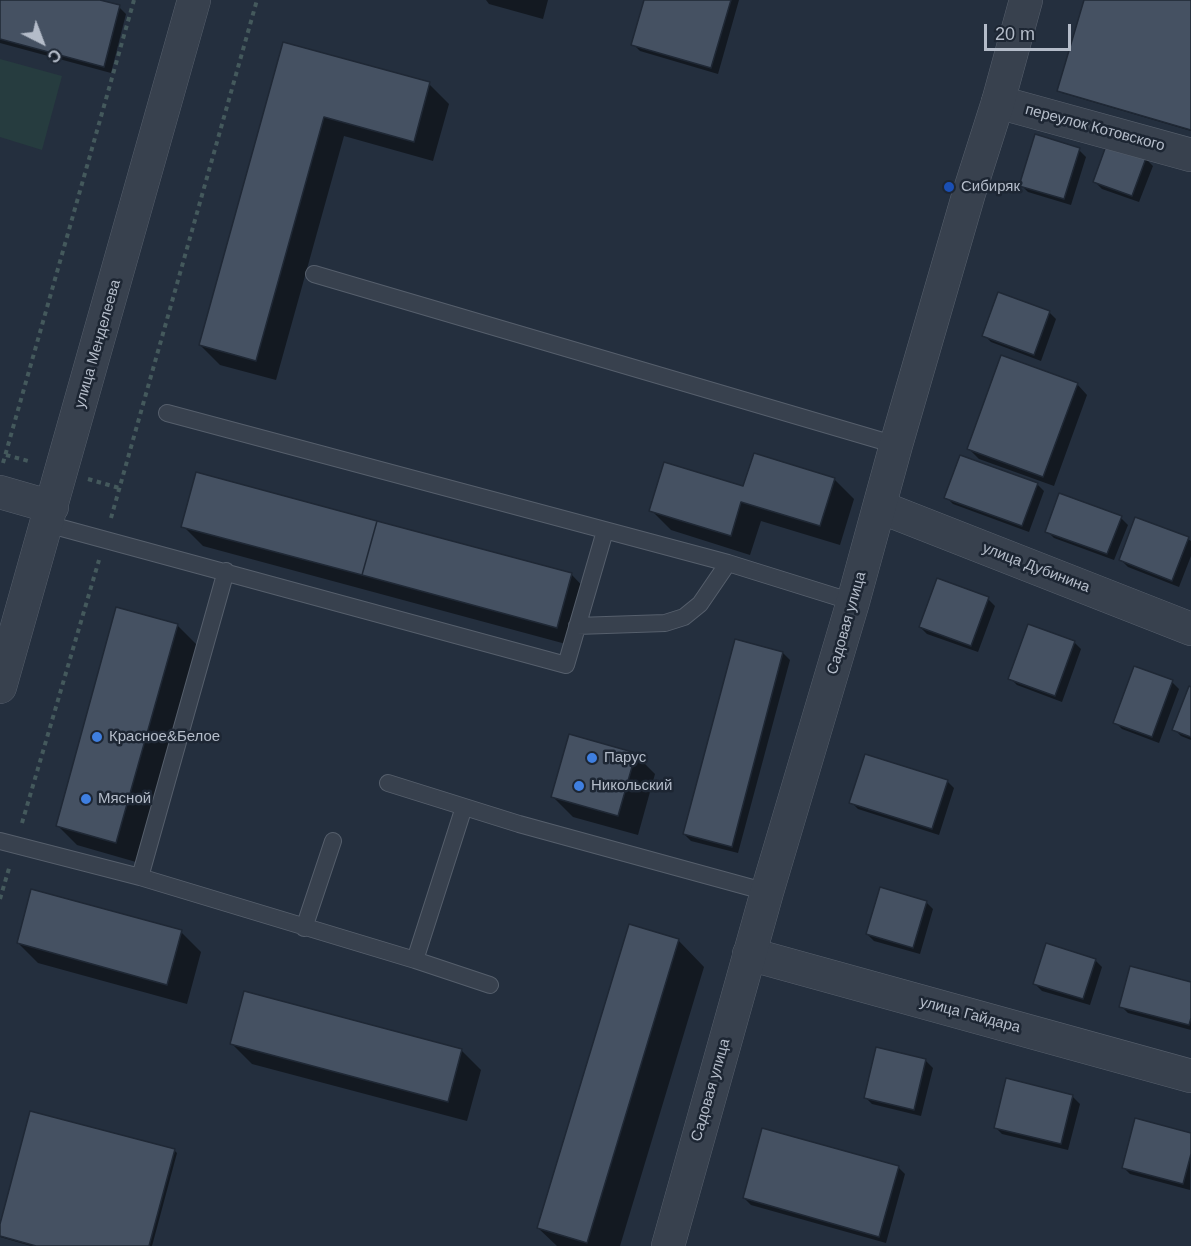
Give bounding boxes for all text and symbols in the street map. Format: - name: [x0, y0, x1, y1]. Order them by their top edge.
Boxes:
- north arrow: [12, 12, 72, 72]
- scale bar: [987, 12, 1074, 50]
- text: 20 m: [995, 24, 1035, 44]
- text: С: [44, 46, 64, 66]
- street label: переулок Котовского: [1023, 101, 1167, 155]
- place label: Сибиряк: [961, 178, 1020, 196]
- marker: Сибиряк: [942, 180, 956, 194]
- street label: улица Менделеева: [71, 278, 125, 410]
- street label: улица Дубинина: [980, 539, 1092, 597]
- street label: Садовая улица: [824, 570, 870, 676]
- place label: Красное&Белое: [109, 728, 220, 746]
- marker: Красное&Белое: [90, 730, 104, 744]
- place label: Парус: [604, 749, 646, 767]
- marker: Парус: [585, 751, 599, 765]
- place label: Никольский: [591, 777, 672, 795]
- marker: Никольский: [572, 779, 586, 793]
- place label: Мясной: [98, 790, 151, 808]
- marker: Мясной: [79, 792, 93, 806]
- street label: улица Гайдара: [918, 993, 1022, 1037]
- street label: Садовая улица: [688, 1037, 734, 1143]

